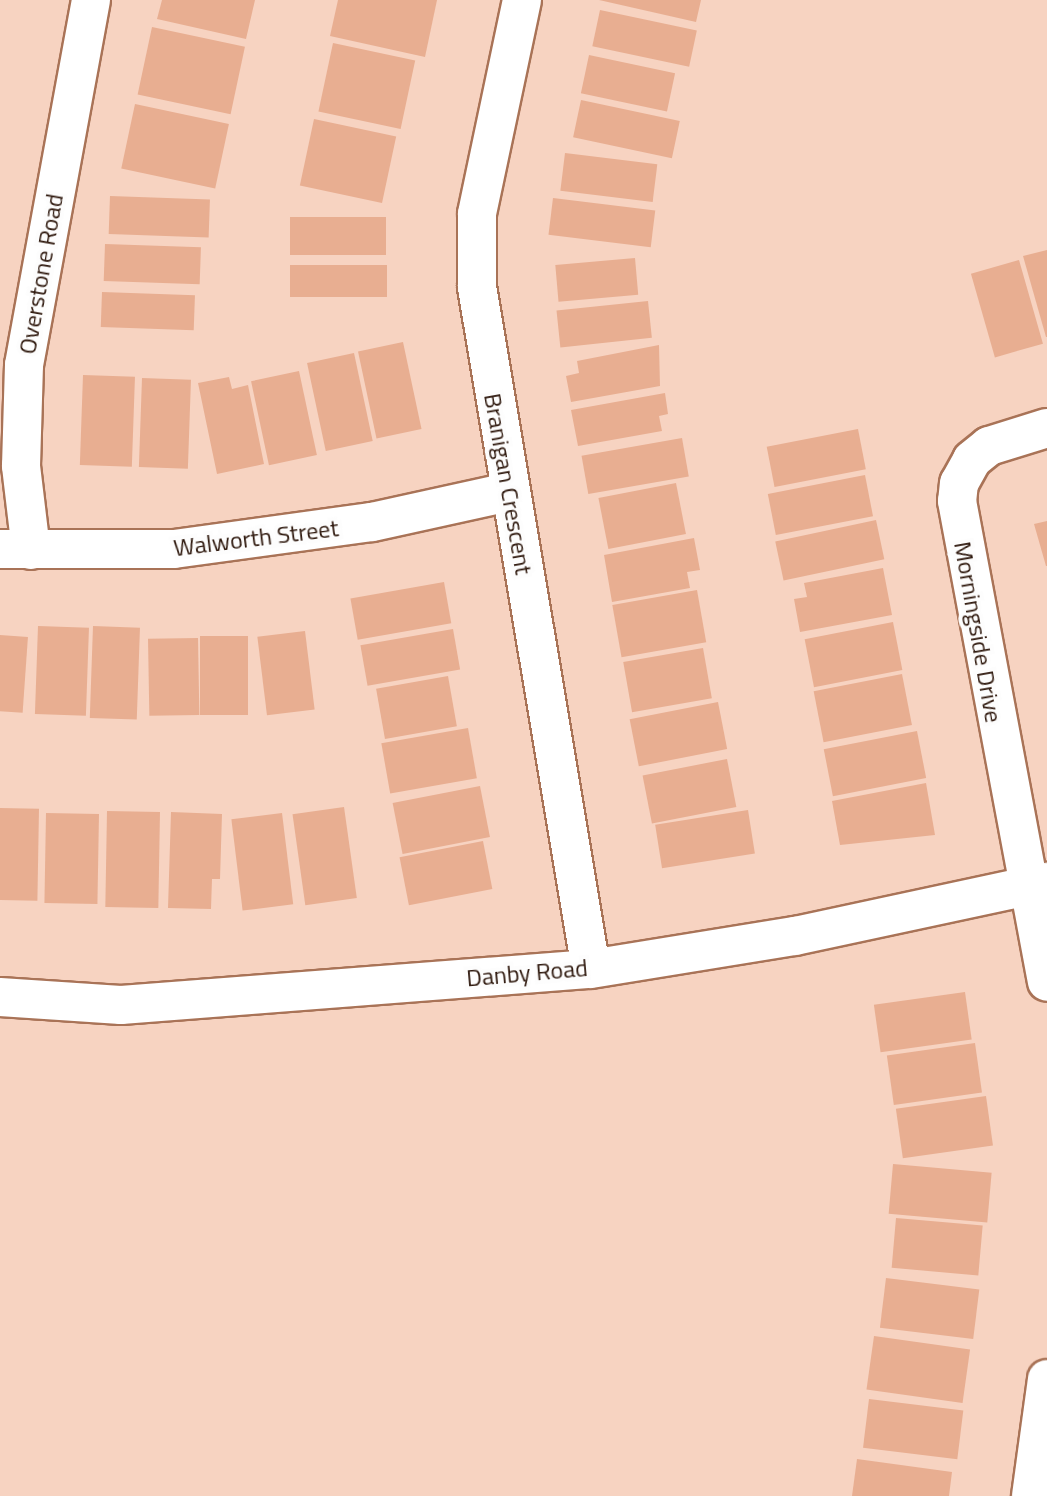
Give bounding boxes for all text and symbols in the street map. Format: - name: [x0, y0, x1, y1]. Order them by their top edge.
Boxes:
- street label: Overstone Road: [13, 192, 69, 356]
- street label: Branigan Crescent: [478, 391, 538, 577]
- street label: Walworth Street: [172, 514, 340, 562]
- street label: Morningside Drive: [948, 539, 1008, 725]
- street label: Danby Road: [465, 953, 589, 993]

